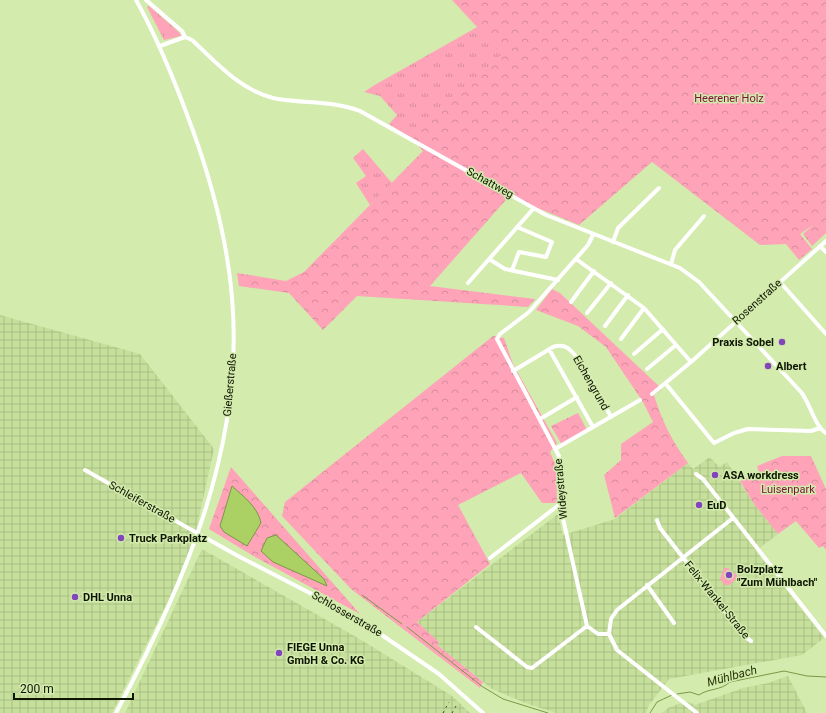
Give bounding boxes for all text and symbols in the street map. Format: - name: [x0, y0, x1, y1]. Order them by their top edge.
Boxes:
- park label: Heerener Holz: [694, 92, 764, 105]
- street label: Schattweg: [464, 165, 516, 201]
- street label: Rosenstraße: [730, 276, 784, 328]
- place label: Praxis Sobel: [712, 336, 774, 349]
- marker: Praxis Sobel: [777, 337, 787, 347]
- street label: Gießerstraße: [221, 353, 239, 417]
- street label: Eichengrund: [570, 353, 612, 413]
- place label: Albert: [776, 360, 807, 373]
- marker: Albert: [763, 361, 773, 371]
- street label: Wideystraße: [552, 458, 570, 520]
- place label: ASA workdress: [723, 469, 799, 482]
- marker: ASA workdress: [710, 470, 720, 480]
- street label: Schleiferstraße: [107, 478, 178, 526]
- park label: Luisenpark: [761, 483, 815, 496]
- place label: EuD: [707, 499, 726, 512]
- marker: EuD: [694, 500, 704, 510]
- place label: Truck Parkplatz: [129, 532, 208, 545]
- marker: Truck Parkplatz: [116, 533, 126, 543]
- street label: Felix-Wankel-Straße: [682, 558, 752, 642]
- place label: Bolzplatz "Zum Mühlbach": [737, 563, 818, 589]
- marker: Bolzplatz "Zum Mühlbach": [724, 570, 734, 580]
- street label: Schlosserstraße: [309, 589, 385, 640]
- place label: DHL Unna: [83, 591, 132, 604]
- marker: DHL Unna: [70, 592, 80, 602]
- place label: FIEGE Unna GmbH & Co. KG: [287, 641, 364, 667]
- marker: FIEGE Unna GmbH & Co. KG: [274, 648, 284, 658]
- water label: Mühlbach: [705, 663, 759, 689]
- scale bar: [14, 675, 133, 701]
- text: 200 m: [20, 682, 54, 696]

